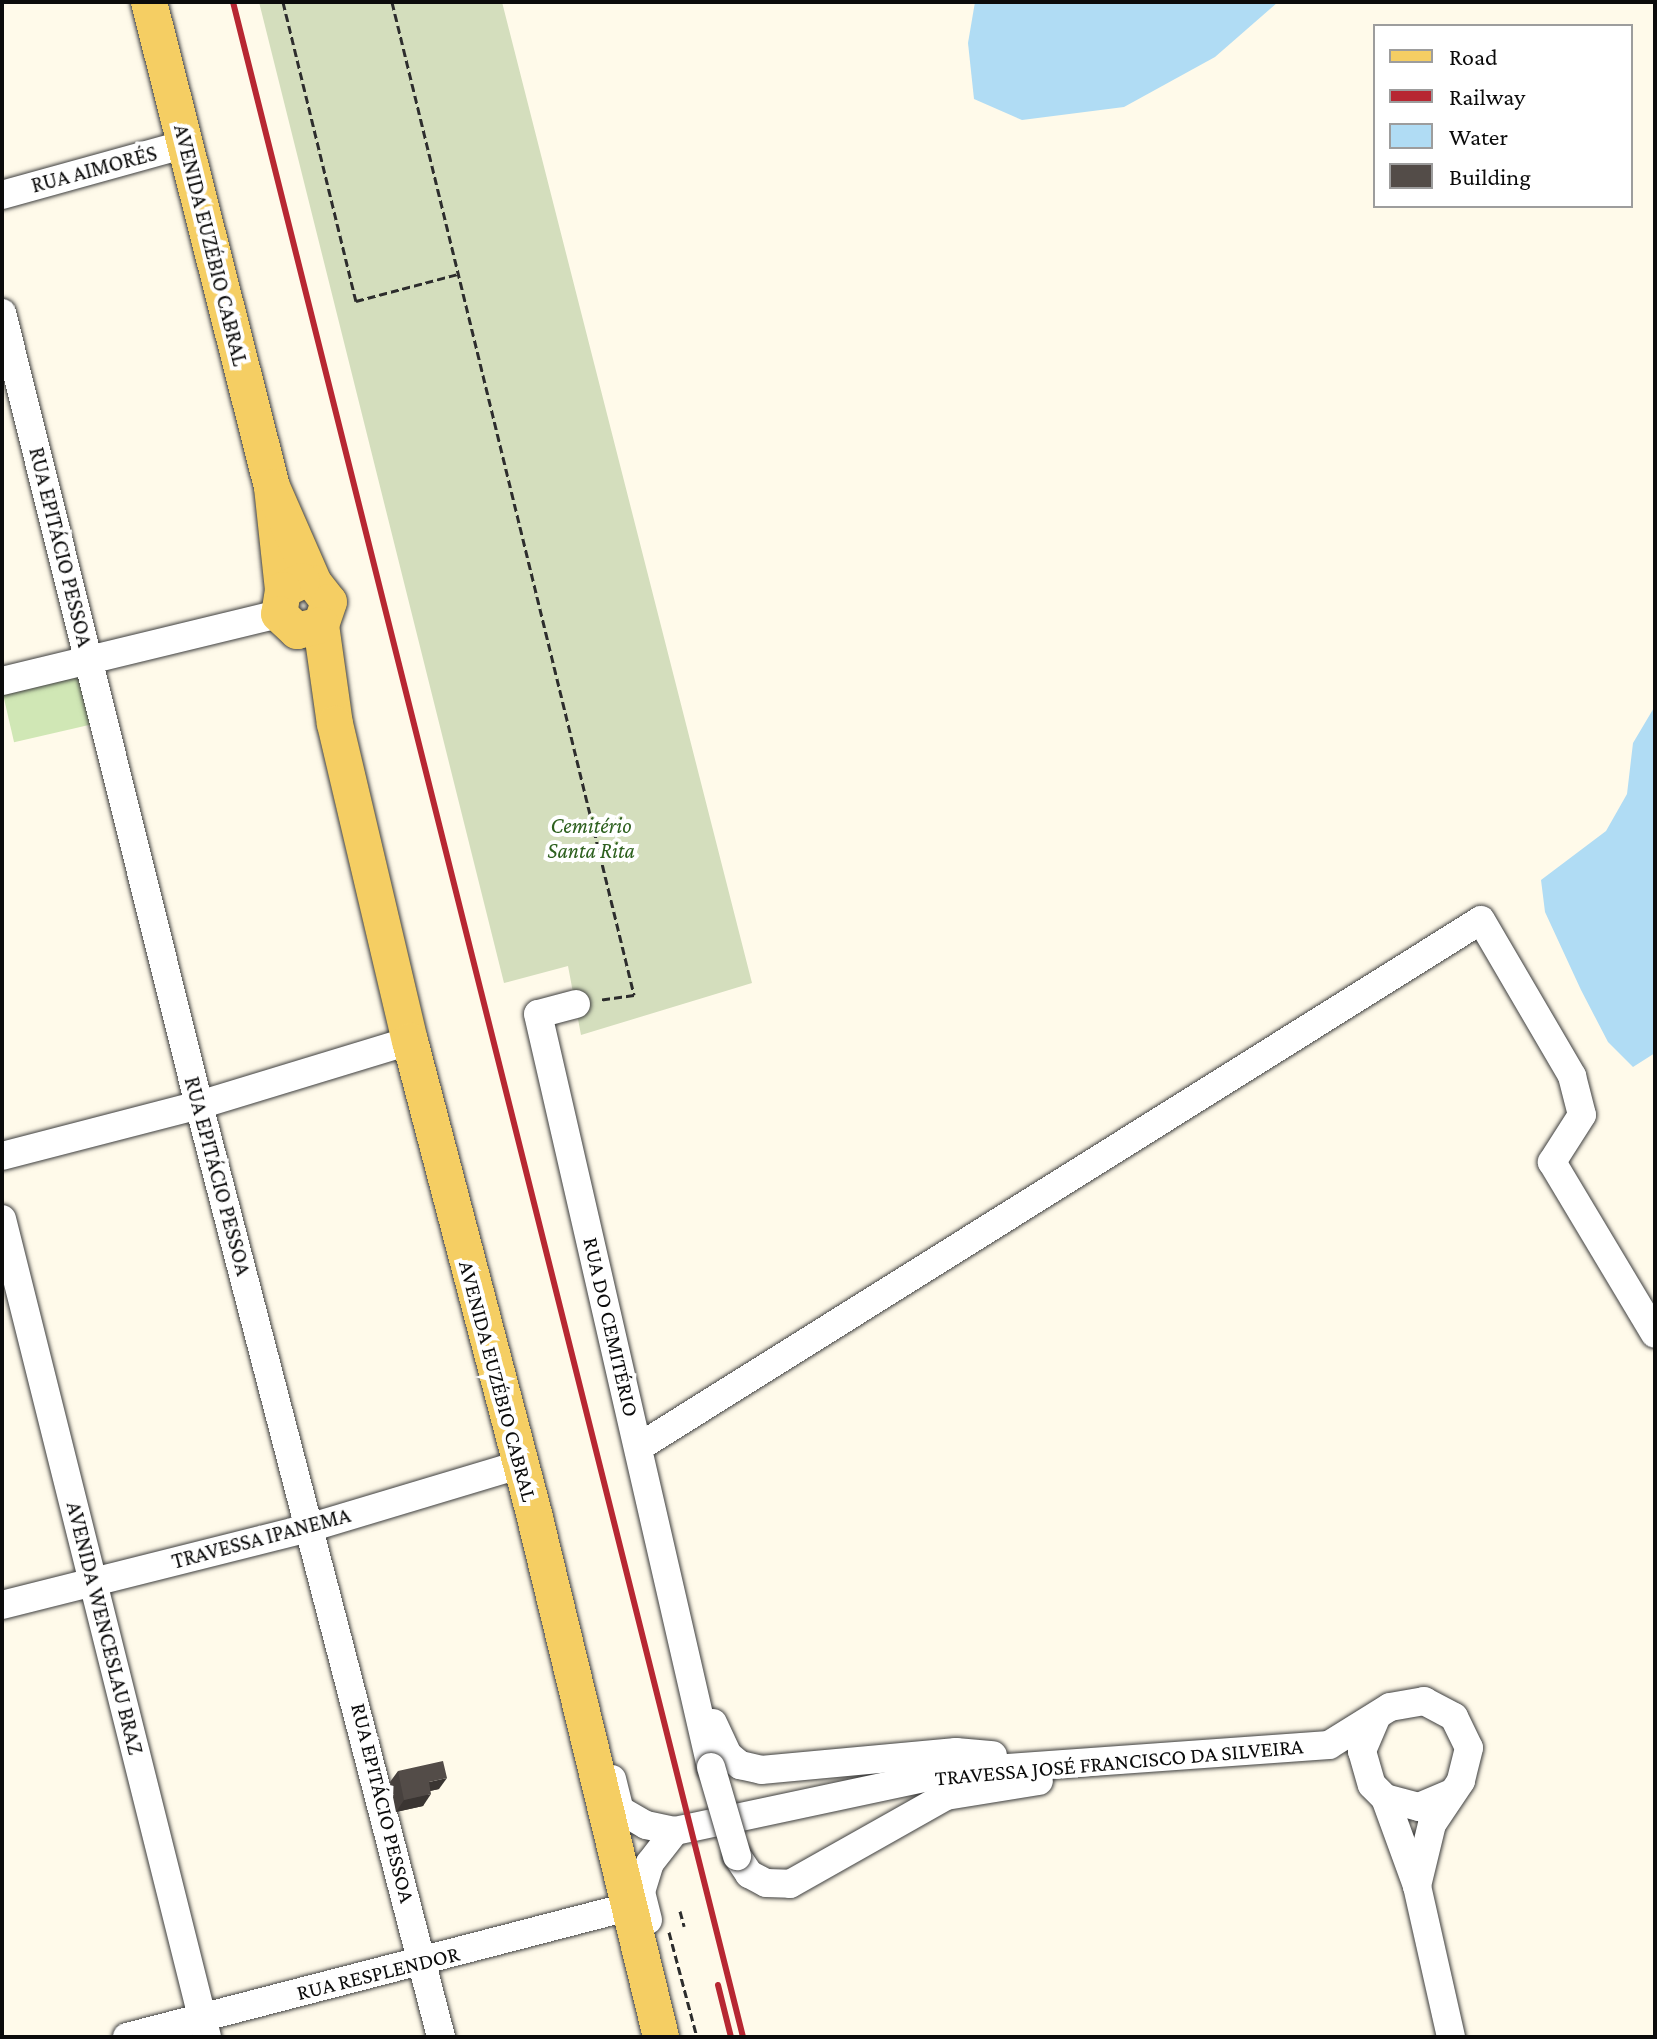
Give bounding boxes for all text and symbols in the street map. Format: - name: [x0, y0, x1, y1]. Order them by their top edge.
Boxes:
- legend: [1373, 24, 1633, 208]
- text: Road: [1449, 43, 1498, 70]
- text: Railway: [1449, 83, 1525, 110]
- street label: AVENIDA EUZÉBIO CABRAL: [168, 121, 254, 369]
- text: Water: [1449, 123, 1508, 150]
- street label: RUA AIMORÉS: [28, 140, 160, 198]
- text: Building: [1449, 163, 1531, 190]
- street label: RUA EPITÁCIO PESSOA: [23, 444, 99, 650]
- park label: Cemitério Santa Rita: [547, 812, 635, 864]
- street label: RUA EPITÁCIO PESSOA: [179, 1074, 257, 1278]
- street label: RUA DO CEMITÉRIO: [578, 1235, 644, 1419]
- street label: AVENIDA EUZÉBIO CABRAL: [453, 1258, 543, 1504]
- street label: AVENIDA WENCESLAU BRAZ: [61, 1499, 149, 1757]
- street label: TRAVESSA IPANEMA: [169, 1501, 353, 1575]
- street label: RUA EPITÁCIO PESSOA: [345, 1700, 421, 1906]
- street label: TRAVESSA JOSÉ FRANCISCO DA SILVEIRA: [934, 1733, 1304, 1791]
- street label: RUA RESPLENDOR: [294, 1940, 462, 2006]

